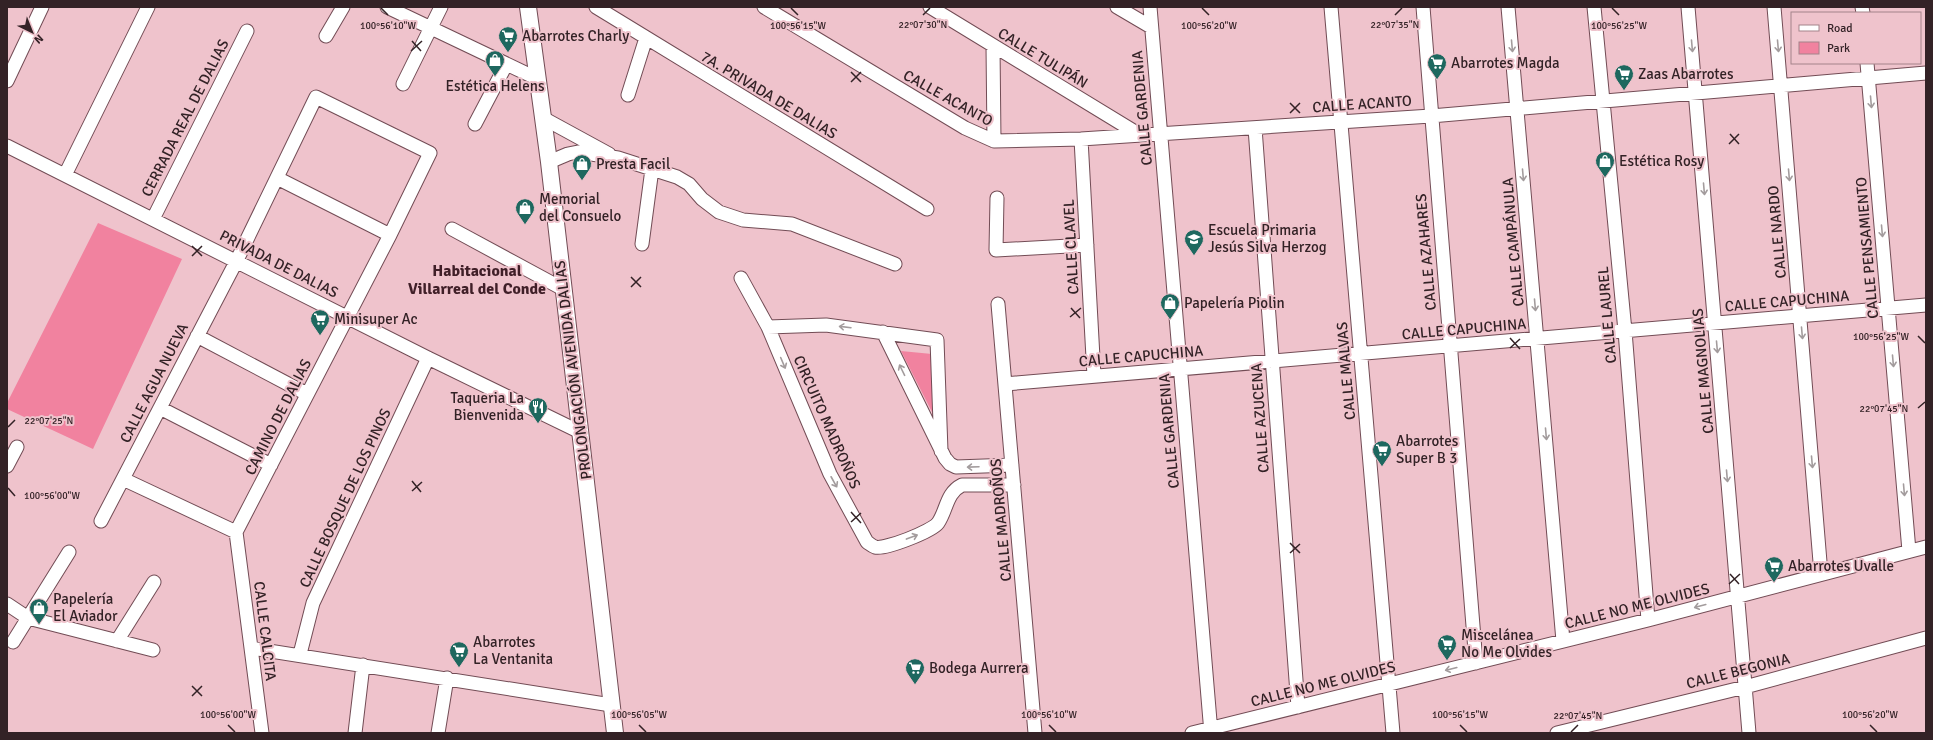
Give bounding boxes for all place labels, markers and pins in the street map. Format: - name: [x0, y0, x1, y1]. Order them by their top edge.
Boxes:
- supermarket icon: Abarrotes Charly: [497, 25, 519, 53]
- place label: Abarrotes Charly: [522, 27, 629, 45]
- shop icon: Estética Helens: [484, 49, 506, 77]
- supermarket icon: Abarrotes Magda: [1426, 52, 1448, 80]
- place label: Abarrotes Magda: [1451, 54, 1560, 72]
- supermarket icon: Zaas Abarrotes: [1613, 63, 1635, 91]
- place label: Zaas Abarrotes: [1638, 65, 1734, 83]
- place label: Estética Helens: [445, 77, 545, 95]
- shop icon: Estética Rosy: [1594, 150, 1616, 178]
- place label: Estética Rosy: [1619, 152, 1704, 170]
- shop icon: Presta Facil: [571, 153, 593, 181]
- place label: Presta Facil: [596, 155, 670, 173]
- place label: Memorial del Consuelo: [539, 190, 622, 225]
- shop icon: Memorial del Consuelo: [514, 197, 536, 225]
- place label: Escuela Primaria Jesús Silva Herzog: [1208, 221, 1327, 256]
- school or university icon: Escuela Primaria Jesús Silva Herzog: [1183, 228, 1205, 256]
- shop icon: Papelería Piolin: [1159, 292, 1181, 320]
- place label: Papelería Piolin: [1184, 294, 1285, 312]
- supermarket icon: Minisuper Ac: [309, 308, 331, 336]
- place label: Minisuper Ac: [334, 310, 418, 328]
- place label: Taqueria La Bienvenida: [451, 389, 524, 424]
- restaurant icon: Taqueria La Bienvenida: [527, 396, 549, 424]
- place label: Abarrotes Super B 3: [1396, 432, 1459, 467]
- supermarket icon: Abarrotes Super B 3: [1371, 439, 1393, 467]
- supermarket icon: Abarrotes Uvalle: [1763, 555, 1785, 583]
- place label: Abarrotes Uvalle: [1788, 557, 1894, 575]
- place label: Papelería El Aviador: [53, 590, 118, 625]
- shop icon: Papelería El Aviador: [28, 597, 50, 625]
- place label: Miscelánea No Me Olvides: [1461, 626, 1552, 661]
- place label: Abarrotes La Ventanita: [473, 633, 553, 668]
- supermarket icon: Miscelánea No Me Olvides: [1436, 633, 1458, 661]
- supermarket icon: Abarrotes La Ventanita: [448, 640, 470, 668]
- supermarket icon: Bodega Aurrera: [904, 657, 926, 685]
- place label: Bodega Aurrera: [929, 659, 1029, 677]

